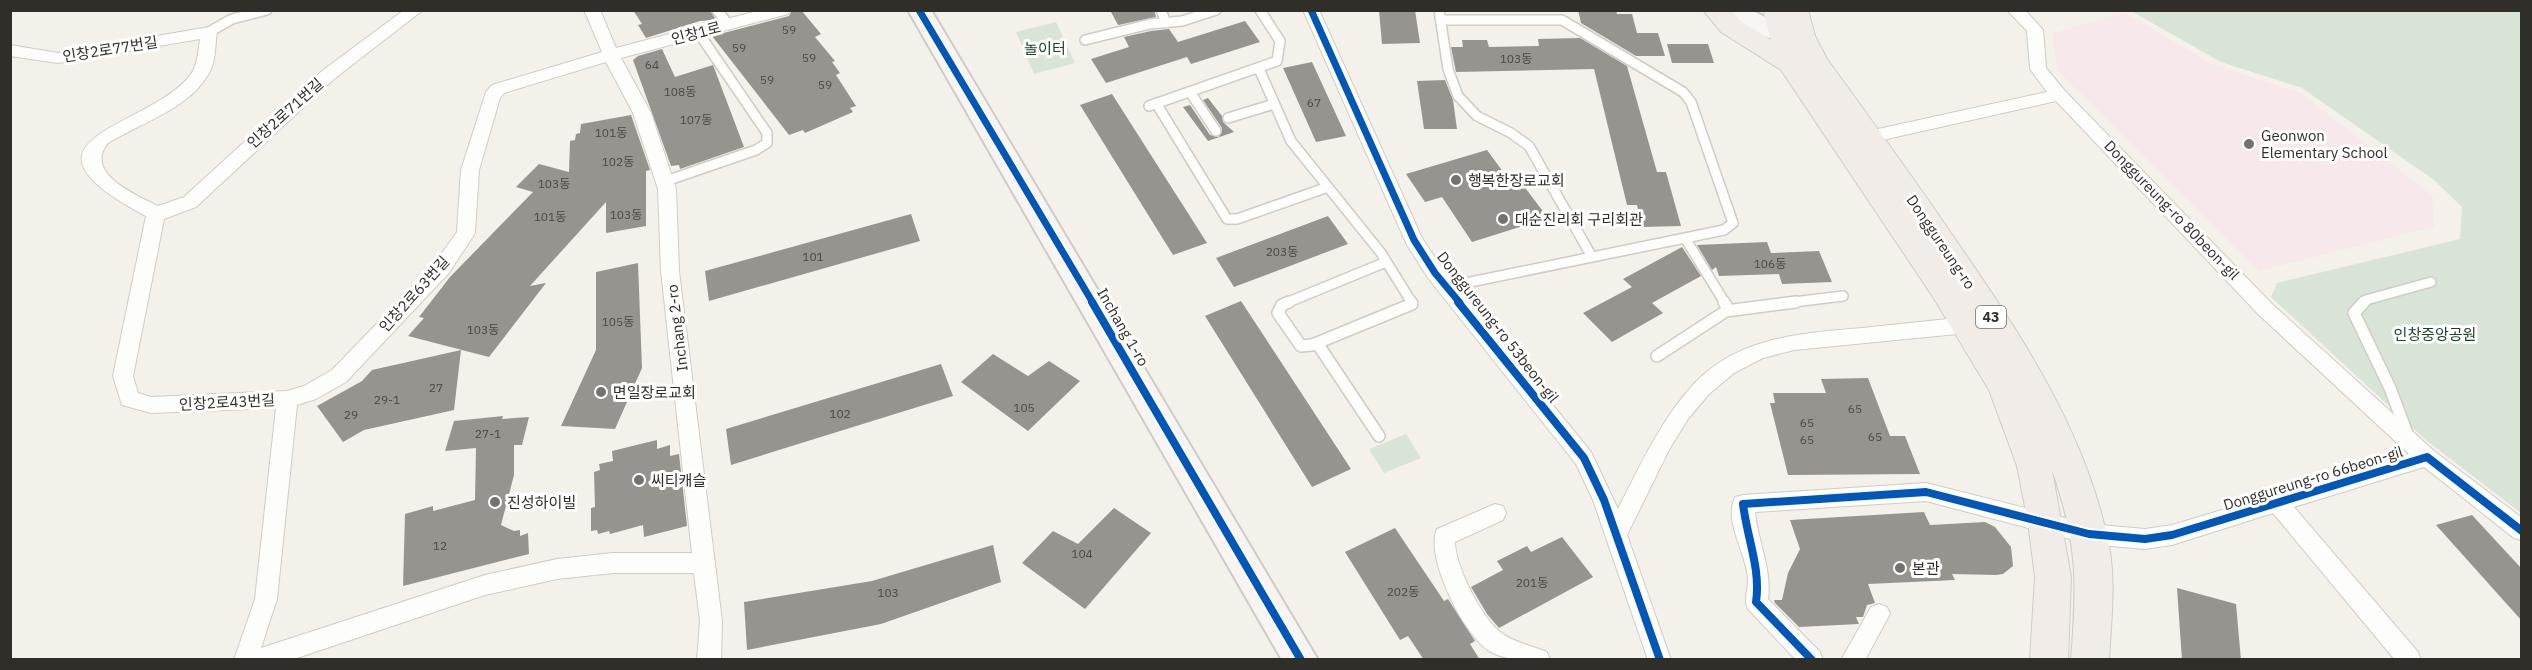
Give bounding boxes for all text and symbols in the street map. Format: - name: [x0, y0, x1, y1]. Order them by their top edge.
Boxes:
- street label: 인창1로: [669, 17, 723, 49]
- house number: 59: [782, 22, 796, 37]
- street label: 인창2로77번길: [61, 32, 159, 66]
- park label: 놀이터: [1024, 39, 1066, 58]
- house number: 59: [732, 40, 746, 55]
- house number: 59: [802, 50, 816, 65]
- house number: 103동: [1500, 51, 1532, 66]
- house number: 64: [645, 57, 659, 72]
- house number: 59: [760, 72, 774, 87]
- street label: 인창2로71번길: [243, 74, 327, 152]
- house number: 59: [818, 77, 832, 92]
- house number: 108동: [664, 84, 696, 99]
- house number: 67: [1307, 95, 1321, 110]
- house number: 107동: [680, 112, 712, 127]
- house number: 101동: [595, 125, 627, 140]
- place label: Geonwon Elementary School: [2261, 126, 2388, 162]
- street label: Donggureung-ro 80beon-gil: [2100, 136, 2244, 284]
- marker: Geonwon Elementary School: [2242, 137, 2256, 151]
- house number: 102동: [602, 154, 634, 169]
- place label: 행복한장로교회: [1468, 171, 1565, 190]
- marker: 행복한장로교회: [1449, 173, 1463, 187]
- house number: 103동: [538, 176, 570, 191]
- street label: Donggureung-ro: [1902, 191, 1980, 293]
- house number: 103동: [610, 207, 642, 222]
- house number: 101동: [534, 209, 566, 224]
- place label: 대순진리회 구리회관: [1515, 210, 1643, 229]
- marker: 대순진리회 구리회관: [1496, 212, 1510, 226]
- house number: 203동: [1266, 244, 1298, 259]
- street label: Donggureung-ro 53beon-gil: [1433, 248, 1563, 406]
- house number: 101: [802, 249, 824, 264]
- street label: 인창2로63번길: [375, 252, 453, 336]
- house number: 106동: [1754, 256, 1786, 271]
- street label: Inchang 2-ro: [662, 283, 692, 373]
- street label: Inchang 1-ro: [1093, 284, 1153, 370]
- road number: 43: [1976, 306, 2006, 328]
- house number: 105동: [602, 314, 634, 329]
- house number: 103동: [467, 322, 499, 337]
- park label: 인창중앙공원: [2394, 325, 2476, 344]
- house number: 27: [429, 380, 443, 395]
- place label: 면일장로교회: [613, 383, 696, 402]
- marker: 면일장로교회: [594, 385, 608, 399]
- street label: 인창2로43번길: [179, 390, 275, 414]
- house number: 29-1: [374, 392, 400, 407]
- house number: 105: [1013, 400, 1035, 415]
- house number: 65: [1848, 401, 1862, 416]
- house number: 102: [829, 406, 851, 421]
- house number: 29: [344, 407, 358, 422]
- house number: 65: [1800, 415, 1814, 430]
- house number: 27-1: [475, 426, 501, 441]
- house number: 65: [1868, 429, 1882, 444]
- house number: 65: [1800, 432, 1814, 447]
- street label: Donggureung-ro 66beon-gil: [2221, 442, 2405, 514]
- place label: 씨티캐슬: [651, 471, 706, 490]
- marker: 씨티캐슬: [632, 473, 646, 487]
- place label: 진성하이빌: [507, 493, 576, 512]
- marker: 진성하이빌: [488, 495, 502, 509]
- house number: 12: [433, 538, 447, 553]
- house number: 104: [1071, 546, 1093, 561]
- place label: 본관: [1912, 559, 1940, 578]
- marker: 본관: [1893, 561, 1907, 575]
- house number: 201동: [1516, 575, 1548, 590]
- house number: 202동: [1387, 584, 1419, 599]
- house number: 103: [877, 585, 899, 600]

